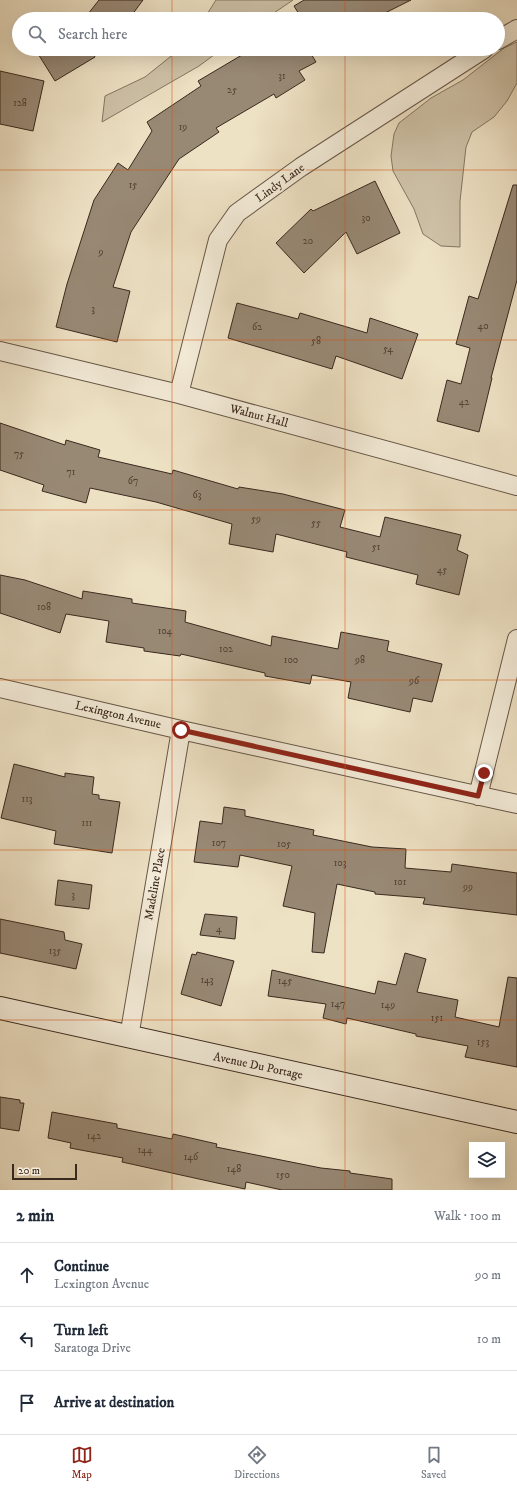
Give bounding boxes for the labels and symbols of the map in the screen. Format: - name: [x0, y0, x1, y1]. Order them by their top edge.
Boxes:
- house number: 31: [278, 70, 286, 82]
- house number: 25: [227, 84, 237, 96]
- house number: 128: [13, 97, 27, 109]
- house number: 19: [179, 121, 187, 133]
- street label: Lindy Lane: [252, 160, 308, 206]
- house number: 15: [129, 179, 137, 191]
- house number: 30: [361, 212, 371, 224]
- house number: 20: [303, 235, 313, 247]
- house number: 9: [98, 246, 104, 258]
- house number: 3: [91, 303, 95, 315]
- house number: 40: [477, 320, 489, 332]
- house number: 62: [252, 321, 262, 333]
- house number: 58: [311, 335, 321, 347]
- house number: 54: [383, 343, 393, 355]
- house number: 42: [459, 396, 469, 408]
- street label: Walnut Hall: [227, 401, 290, 431]
- house number: 75: [14, 448, 24, 460]
- house number: 71: [67, 466, 76, 478]
- house number: 67: [128, 475, 138, 487]
- house number: 63: [193, 489, 202, 501]
- house number: 59: [251, 513, 261, 525]
- house number: 55: [311, 517, 321, 529]
- house number: 51: [372, 541, 381, 553]
- house number: 45: [437, 564, 447, 576]
- house number: 108: [37, 601, 51, 613]
- house number: 104: [158, 625, 173, 637]
- house number: 102: [219, 643, 233, 655]
- house number: 100: [284, 654, 298, 666]
- house number: 98: [354, 654, 365, 666]
- house number: 96: [408, 675, 420, 687]
- street label: Lexington Avenue: [74, 698, 163, 732]
- route start: [172, 721, 190, 739]
- route end: [475, 764, 493, 782]
- house number: 113: [21, 793, 33, 805]
- house number: 111: [81, 817, 93, 829]
- house number: 107: [212, 837, 226, 849]
- house number: 105: [277, 838, 291, 850]
- street label: Madeline Place: [141, 847, 169, 921]
- house number: 103: [334, 857, 347, 869]
- house number: 101: [394, 876, 407, 888]
- house number: 99: [462, 881, 473, 893]
- house number: 3: [71, 889, 75, 901]
- house number: 4: [216, 923, 222, 935]
- house number: 135: [49, 945, 61, 957]
- house number: 143: [200, 974, 214, 986]
- house number: 145: [278, 975, 292, 987]
- house number: 147: [331, 998, 345, 1010]
- house number: 149: [381, 999, 395, 1011]
- house number: 151: [431, 1012, 443, 1024]
- house number: 153: [477, 1036, 489, 1048]
- street label: Avenue Du Portage: [212, 1049, 304, 1083]
- house number: 142: [87, 1130, 101, 1142]
- house number: 144: [137, 1144, 153, 1156]
- house number: 146: [184, 1151, 199, 1163]
- scale bar: [12, 1162, 77, 1181]
- house number: 148: [227, 1163, 241, 1175]
- house number: 150: [276, 1169, 290, 1181]

